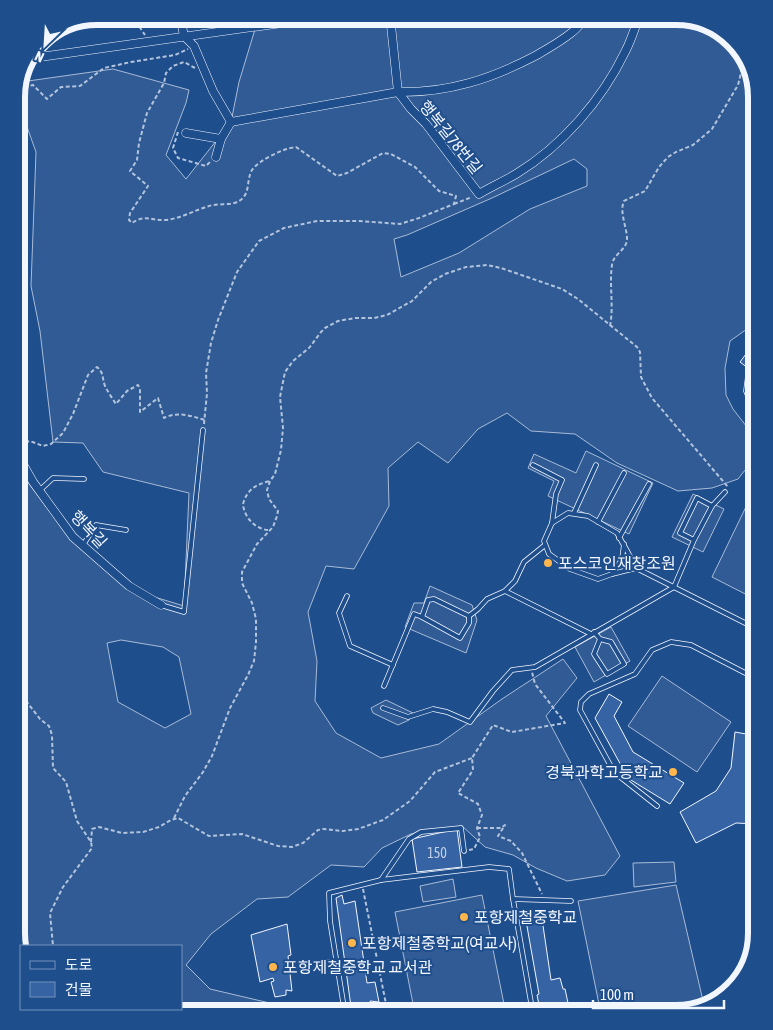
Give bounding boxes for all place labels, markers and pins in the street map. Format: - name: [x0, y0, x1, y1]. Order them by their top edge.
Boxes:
- place label: 포스코인재창조원: [558, 554, 676, 572]
- marker: 포스코인재창조원: [542, 557, 554, 569]
- place label: 경북과학고등학교: [545, 763, 663, 781]
- marker: 경북과학고등학교: [667, 766, 679, 778]
- place label: 포항제철중학교: [474, 908, 577, 926]
- marker: 포항제철중학교: [458, 911, 470, 923]
- place label: 포항제철중학교(여교사): [362, 934, 517, 953]
- marker: 포항제철중학교(여교사): [346, 937, 358, 949]
- place label: 포항제철중학교 교서관: [283, 958, 433, 976]
- marker: 포항제철중학교 교서관: [267, 961, 279, 973]

